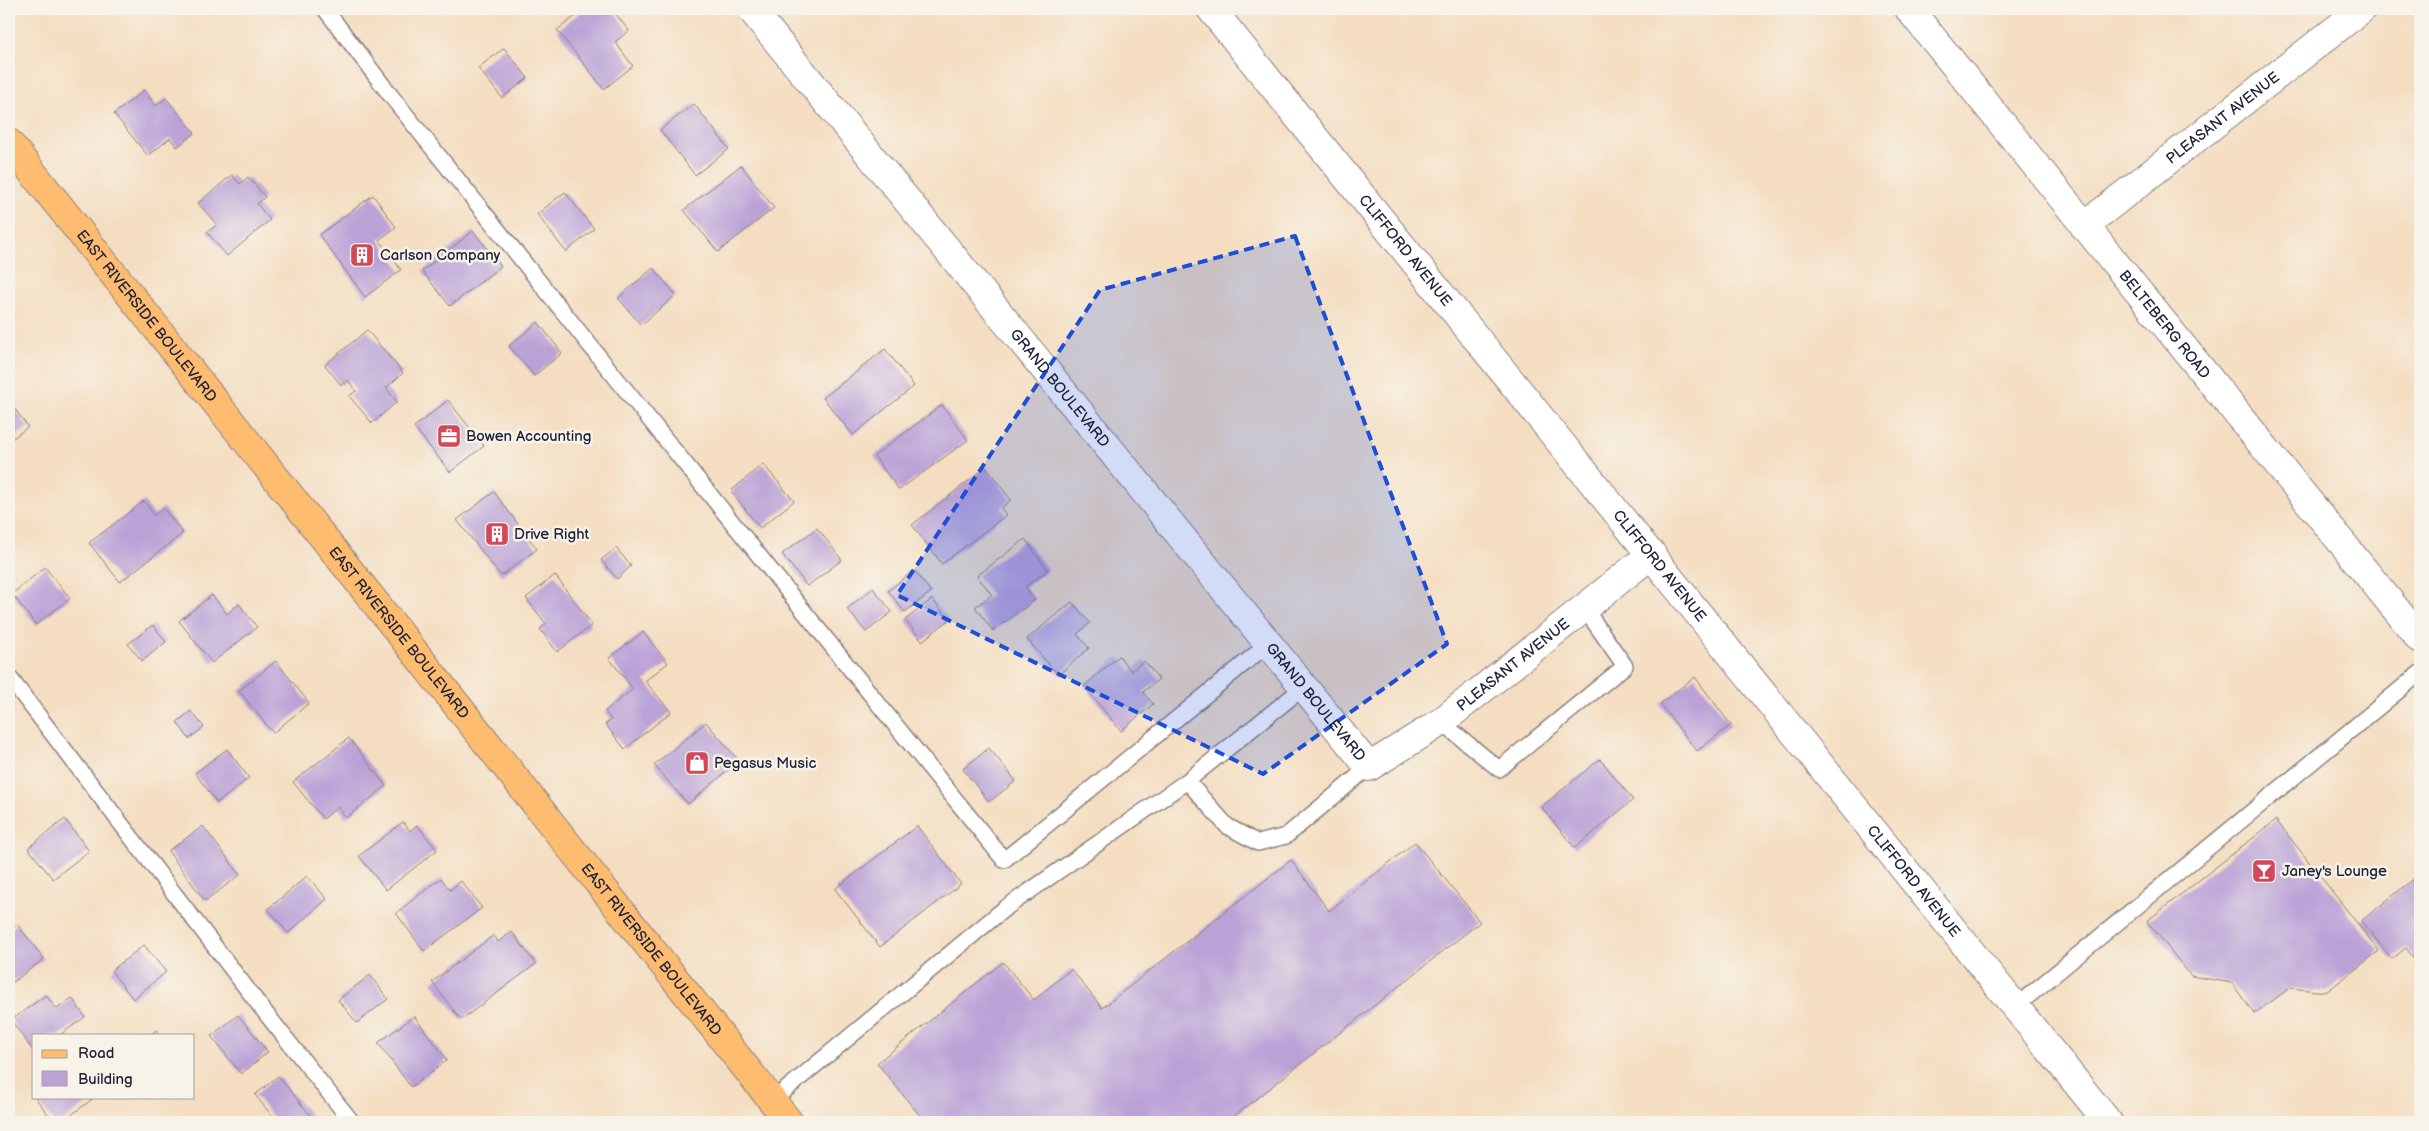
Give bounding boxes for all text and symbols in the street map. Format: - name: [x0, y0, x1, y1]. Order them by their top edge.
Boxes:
- street label: PLEASANT AVENUE: [2162, 67, 2283, 168]
- street label: CLIFFORD AVENUE: [1355, 191, 1456, 310]
- street label: EAST RIVERSIDE BOULEVARD: [72, 226, 221, 406]
- building icon: Carlson Company: [349, 242, 375, 268]
- place label: Carlson Company: [380, 246, 501, 265]
- street label: BELTEBERG ROAD: [2115, 266, 2214, 383]
- street label: GRAND BOULEVARD: [1006, 325, 1114, 451]
- office icon: Bowen Accounting: [436, 423, 462, 449]
- place label: Bowen Accounting: [466, 427, 591, 446]
- street label: CLIFFORD AVENUE: [1609, 506, 1710, 626]
- building icon: Drive Right: [484, 521, 510, 547]
- place label: Drive Right: [514, 525, 589, 544]
- street label: EAST RIVERSIDE BOULEVARD: [325, 543, 473, 723]
- street label: PLEASANT AVENUE: [1453, 614, 1573, 715]
- street label: GRAND BOULEVARD: [1262, 639, 1370, 765]
- shop icon: Pegasus Music: [684, 750, 710, 776]
- place label: Pegasus Music: [714, 754, 816, 773]
- street label: CLIFFORD AVENUE: [1863, 821, 1965, 941]
- bar icon: Janey's Lounge: [2251, 858, 2277, 884]
- street label: EAST RIVERSIDE BOULEVARD: [577, 859, 726, 1039]
- place label: Janey's Lounge: [2282, 862, 2387, 881]
- legend: [32, 1034, 195, 1098]
- text: Road: [78, 1044, 114, 1063]
- text: Building: [78, 1070, 133, 1089]

